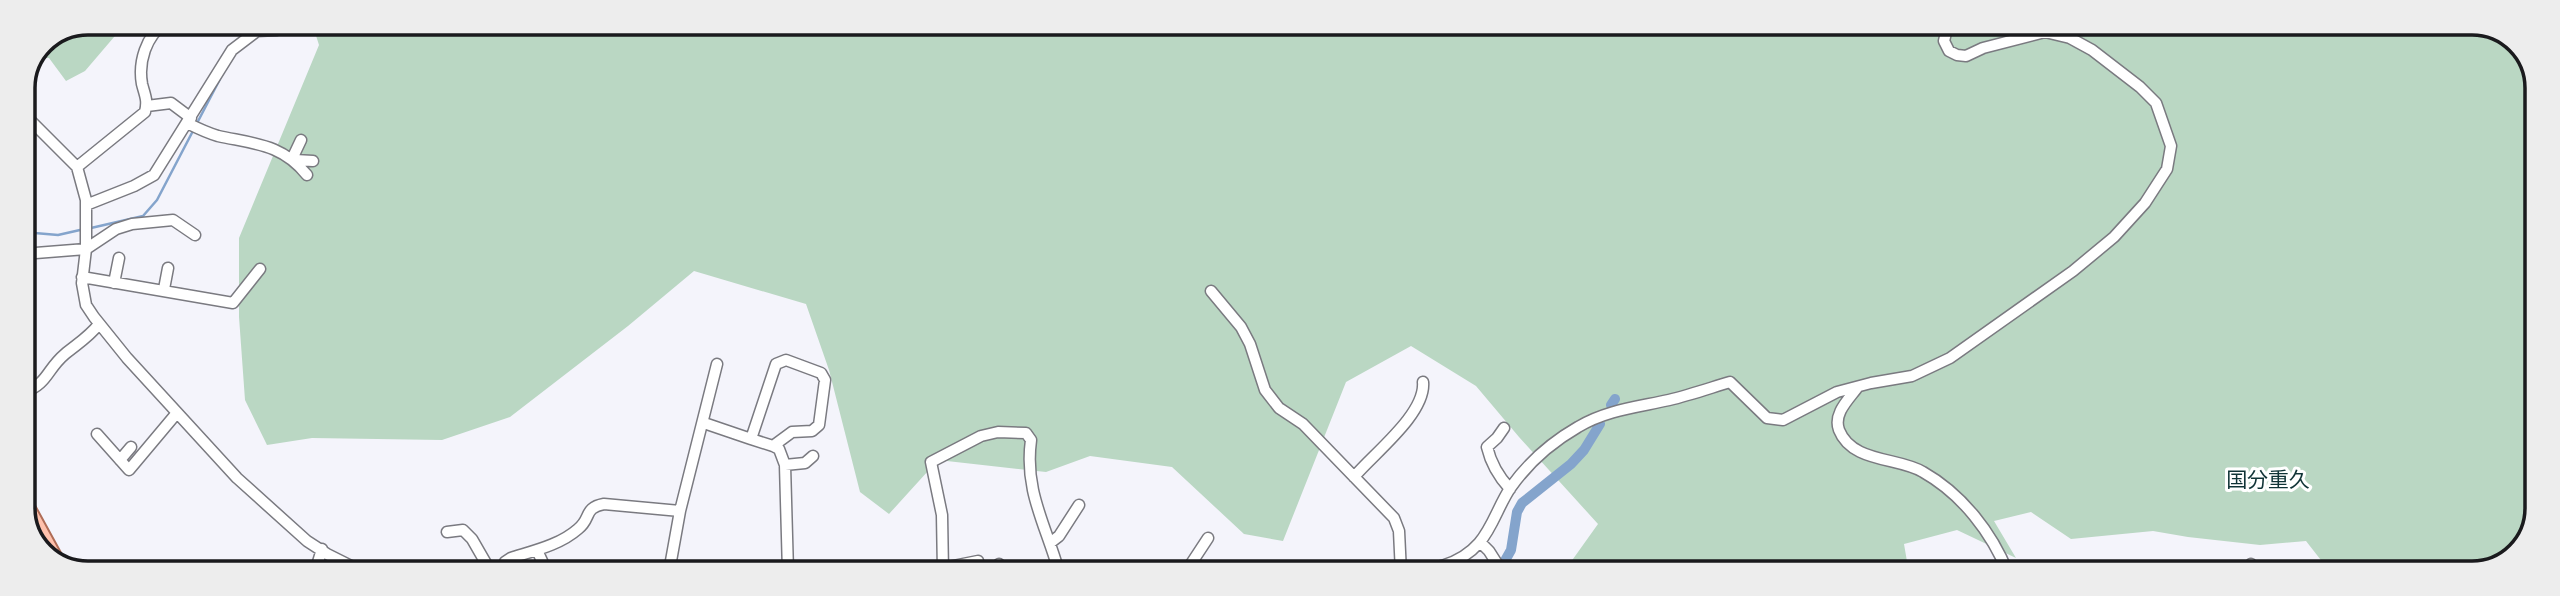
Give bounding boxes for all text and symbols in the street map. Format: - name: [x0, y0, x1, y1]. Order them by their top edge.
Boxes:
- district label: 国分重久: [2226, 467, 2310, 492]

